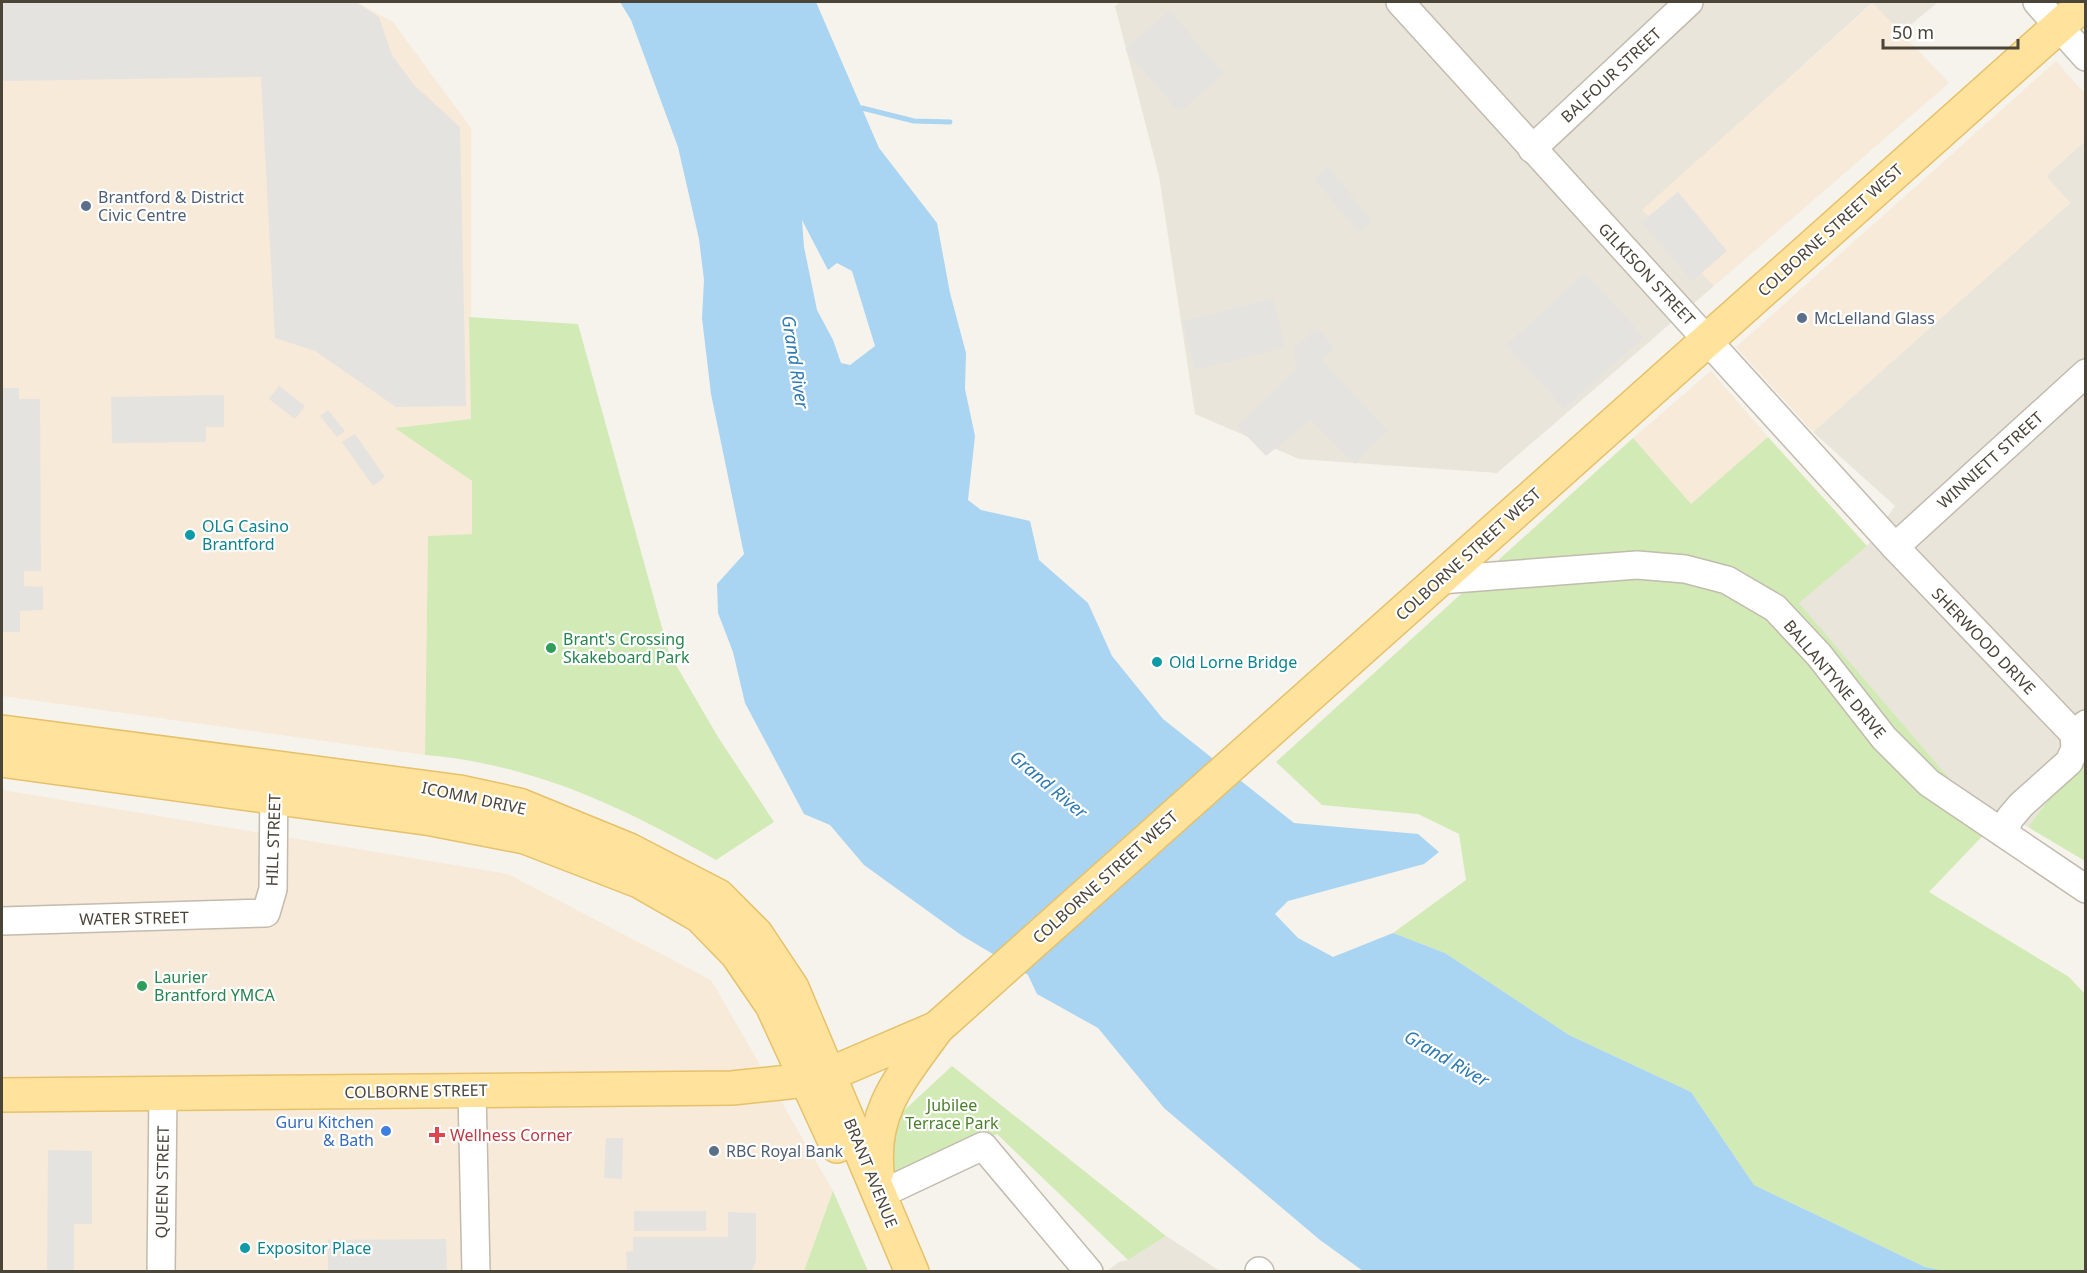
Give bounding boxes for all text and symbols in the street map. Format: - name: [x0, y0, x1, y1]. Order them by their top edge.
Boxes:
- scale bar: [1883, 12, 2018, 50]
- text: 50 m: [1892, 20, 1934, 44]
- street label: BALFOUR STREET: [1556, 23, 1666, 127]
- street label: COLBORNE STREET WEST: [1753, 159, 1908, 301]
- place label: Brantford & District Civic Centre: [98, 186, 244, 226]
- marker: Brantford & District Civic Centre: [79, 199, 93, 213]
- street label: GILKISON STREET: [1594, 218, 1700, 330]
- place label: McLelland Glass: [1814, 307, 1935, 329]
- marker: McLelland Glass: [1795, 311, 1809, 325]
- water label: Grand River: [777, 314, 815, 411]
- street label: WINNIETT STREET: [1932, 406, 2048, 514]
- street label: COLBORNE STREET WEST: [1391, 483, 1546, 625]
- place label: OLG Casino Brantford: [202, 515, 289, 555]
- marker: OLG Casino Brantford: [183, 528, 197, 542]
- street label: SHERWOOD DRIVE: [1927, 583, 2041, 699]
- street label: BALLANTYNE DRIVE: [1779, 615, 1891, 743]
- place label: Brant's Crossing Skakeboard Park: [563, 628, 690, 668]
- marker: Brant's Crossing Skakeboard Park: [544, 641, 558, 655]
- place label: Old Lorne Bridge: [1169, 651, 1297, 673]
- marker: Old Lorne Bridge: [1150, 655, 1164, 669]
- water label: Grand River: [1005, 745, 1093, 824]
- street label: ICOMM DRIVE: [420, 776, 528, 820]
- street label: HILL STREET: [260, 793, 286, 887]
- street label: COLBORNE STREET WEST: [1028, 806, 1183, 948]
- street label: WATER STREET: [79, 906, 189, 930]
- place label: Laurier Brantford YMCA: [154, 966, 275, 1006]
- marker: Laurier Brantford YMCA: [135, 979, 149, 993]
- water label: Grand River: [1400, 1024, 1495, 1092]
- street label: COLBORNE STREET: [344, 1079, 488, 1103]
- park label: Jubilee Terrace Park: [905, 1094, 999, 1134]
- place label: Guru Kitchen & Bath: [276, 1111, 374, 1151]
- street label: BRANT AVENUE: [839, 1115, 903, 1231]
- marker: Guru Kitchen & Bath: [379, 1124, 393, 1138]
- place label: Wellness Corner: [450, 1124, 573, 1146]
- street label: QUEEN STREET: [150, 1125, 174, 1238]
- marker: Wellness Corner: [428, 1126, 446, 1144]
- place label: RBC Royal Bank: [726, 1140, 844, 1162]
- marker: RBC Royal Bank: [707, 1144, 721, 1158]
- place label: Expositor Place: [257, 1237, 371, 1259]
- marker: Expositor Place: [238, 1241, 252, 1255]

